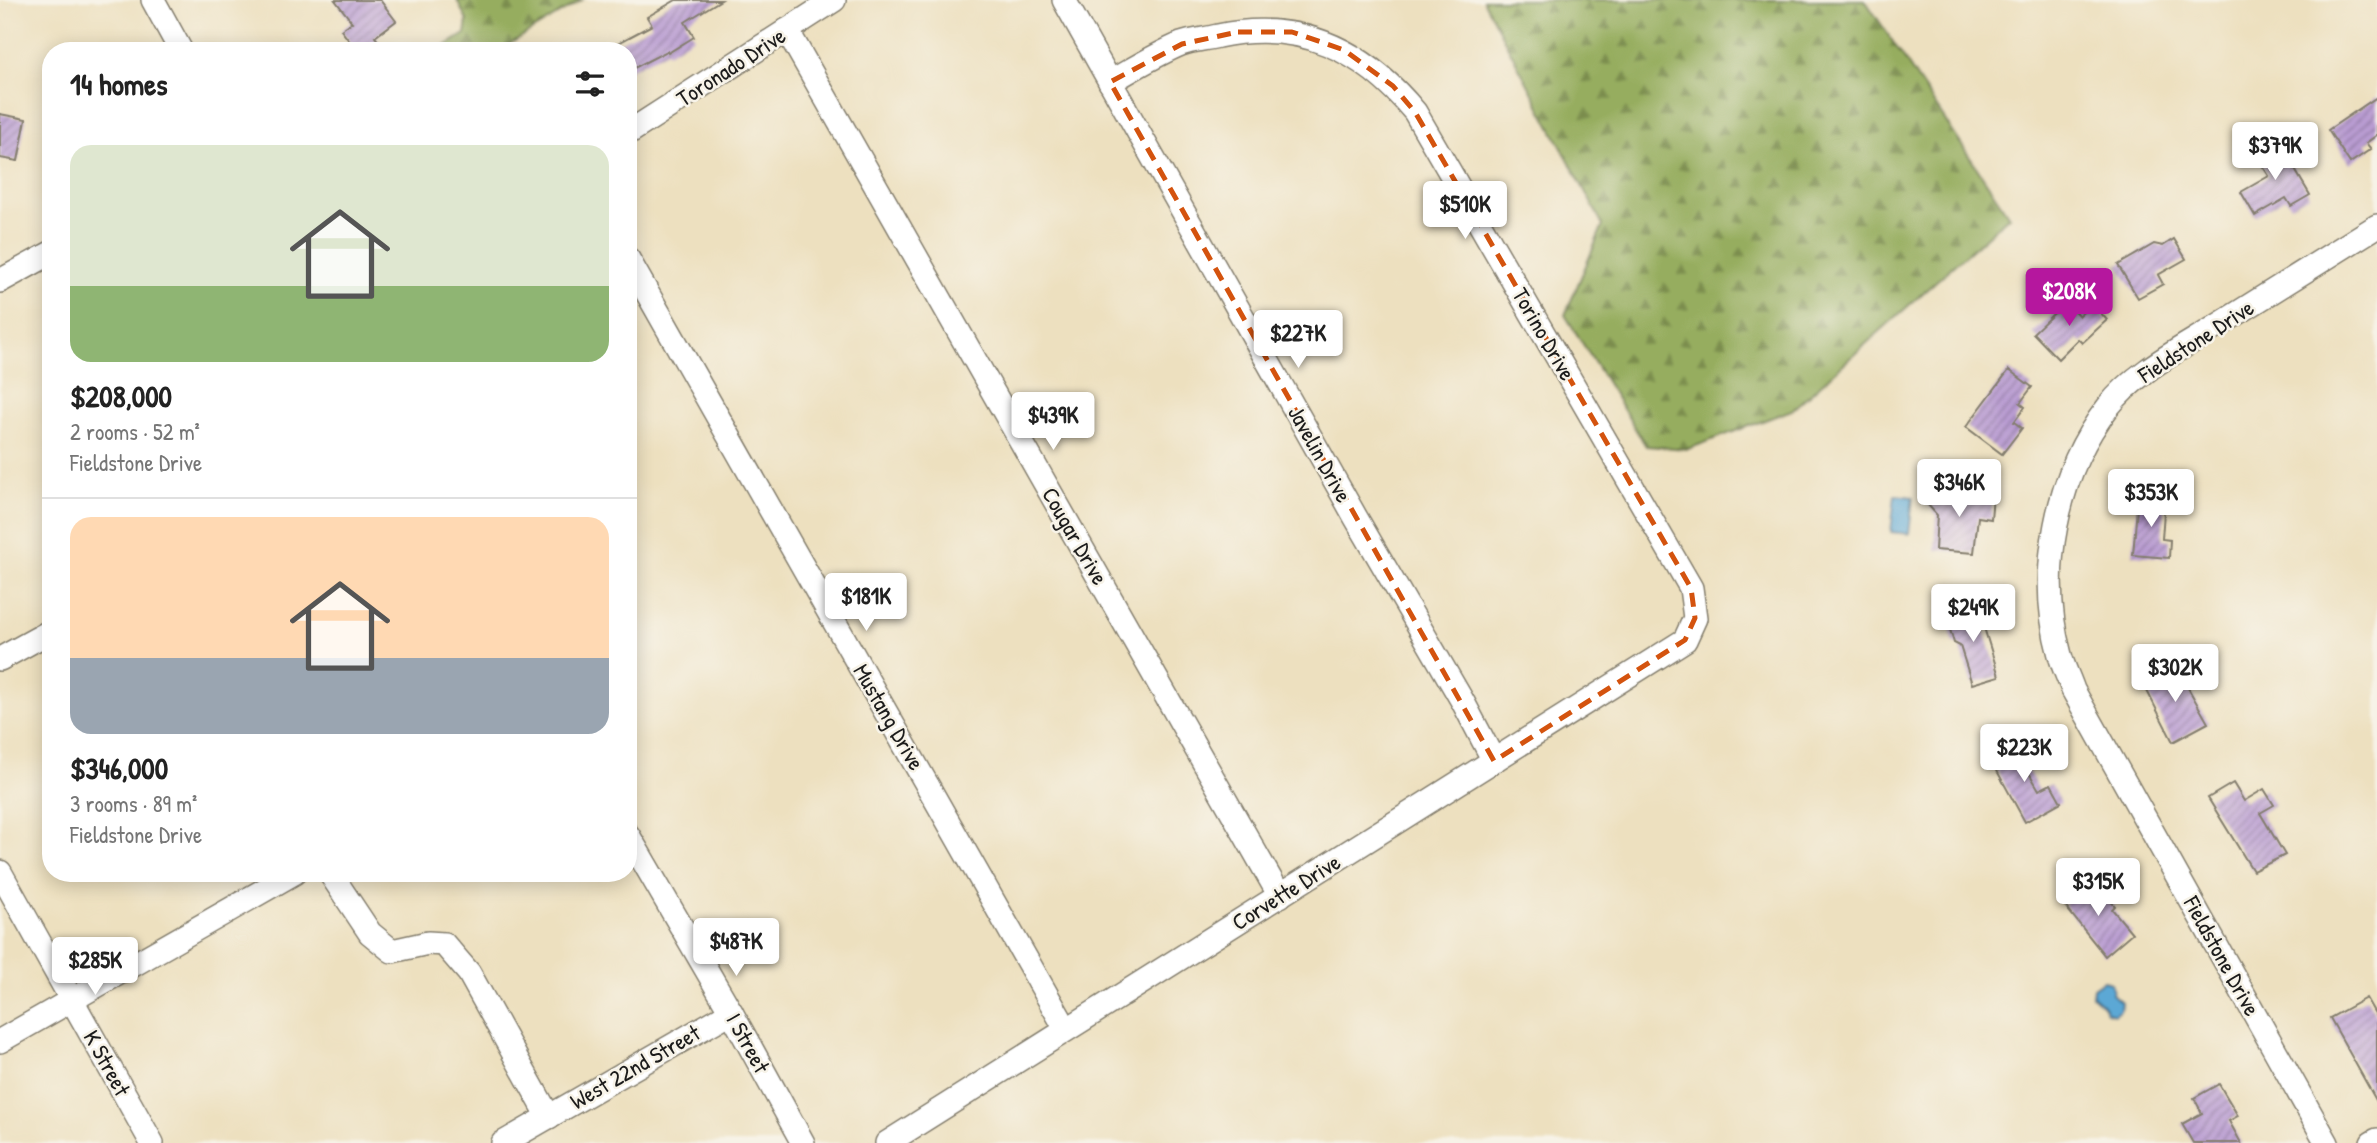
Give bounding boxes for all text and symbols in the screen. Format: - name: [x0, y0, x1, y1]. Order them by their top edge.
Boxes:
- street label: Toronado Drive: [670, 20, 791, 113]
- text: 14 homes: [70, 64, 168, 104]
- icon: filters: [571, 65, 609, 103]
- pin: $379K: [2226, 122, 2324, 182]
- text: $379K: [2248, 129, 2302, 160]
- pin: $510K: [1416, 182, 1514, 241]
- text: $510K: [1439, 188, 1491, 219]
- icon: home: [277, 191, 403, 317]
- pin: $208K: [2020, 268, 2118, 328]
- text: $208K: [2042, 275, 2096, 306]
- street label: Torino Drive: [1505, 282, 1583, 386]
- street label: Fieldstone Drive: [2131, 292, 2260, 390]
- pin: $227K: [1249, 310, 1347, 370]
- text: $227K: [1270, 317, 1326, 348]
- text: $208,000: [70, 376, 172, 416]
- pin: $439K: [1004, 392, 1102, 452]
- text: $439K: [1027, 399, 1079, 430]
- street label: Javelin Drive: [1281, 400, 1360, 508]
- text: 2 rooms · 52 m²: [70, 416, 200, 447]
- text: Fieldstone Drive: [70, 447, 202, 478]
- pin: $346K: [1910, 460, 2008, 519]
- text: $346K: [1933, 466, 1985, 497]
- pin: $353K: [2102, 470, 2200, 529]
- text: $353K: [2124, 476, 2178, 507]
- street label: Cougar Drive: [1035, 481, 1116, 590]
- icon: home: [277, 563, 403, 689]
- pin: $181K: [817, 574, 915, 633]
- text: $181K: [841, 580, 891, 611]
- pin: $249K: [1924, 584, 2022, 644]
- text: $249K: [1947, 591, 1999, 622]
- pin: $302K: [2126, 644, 2224, 704]
- text: $302K: [2147, 651, 2203, 682]
- street label: Mustang Drive: [847, 658, 932, 776]
- pin: $223K: [1975, 724, 2073, 784]
- text: $223K: [1996, 731, 2052, 762]
- text: $346,000: [70, 748, 168, 788]
- text: 3 rooms · 89 m²: [70, 788, 197, 819]
- text: Fieldstone Drive: [70, 819, 202, 850]
- street label: Corvette Drive: [1226, 846, 1346, 937]
- pin: $315K: [2049, 858, 2147, 918]
- text: $315K: [2072, 865, 2124, 896]
- street label: Fieldstone Drive: [2176, 890, 2268, 1021]
- pin: $487K: [687, 918, 785, 978]
- text: $487K: [709, 925, 763, 956]
- pin: $285K: [46, 937, 144, 997]
- text: $285K: [68, 944, 122, 975]
- street label: I Street: [719, 1007, 778, 1079]
- street label: West 22nd Street: [564, 1016, 706, 1116]
- street label: K Street: [77, 1024, 139, 1102]

